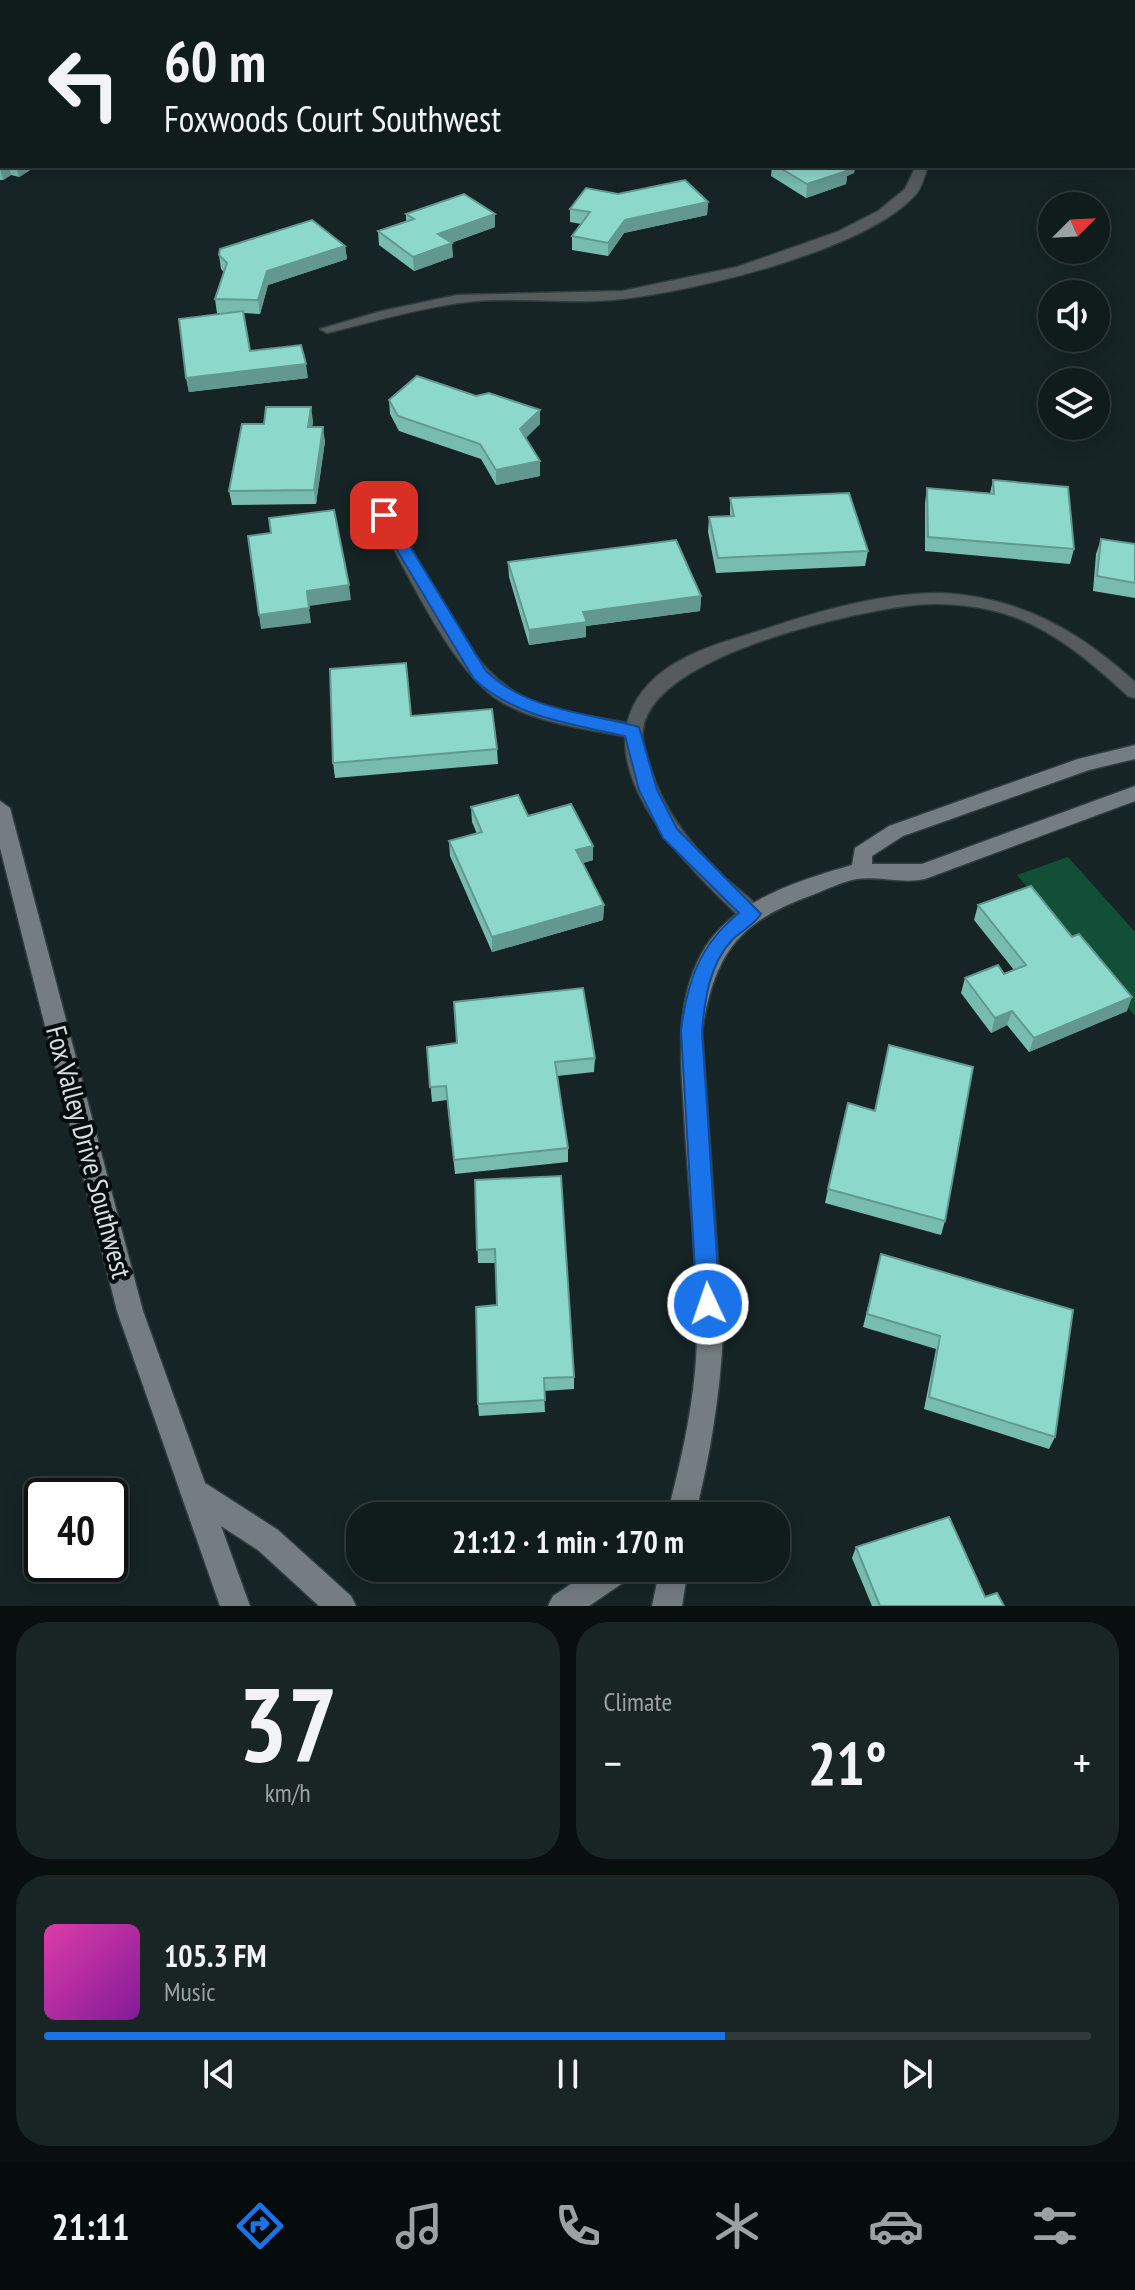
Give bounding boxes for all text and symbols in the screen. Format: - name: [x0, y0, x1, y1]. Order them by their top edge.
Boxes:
- text: 60 m: [164, 25, 266, 97]
- icon: left: [32, 32, 136, 136]
- text: Foxwoods Court Southwest: [164, 95, 501, 142]
- north arrow: [1038, 192, 1110, 264]
- map controls: [1038, 192, 1110, 440]
- button: sound: [1038, 280, 1110, 352]
- button: layers: [1038, 368, 1110, 440]
- pin: [350, 481, 418, 549]
- icon: arrive: [362, 493, 406, 537]
- street label: Fox Valley Drive Southwest: [38, 1021, 141, 1283]
- position arrow: [666, 1262, 750, 1346]
- speed limit sign: 40: [24, 1478, 128, 1582]
- text: 21:12 · 1 min · 170 m: [452, 1522, 684, 1561]
- text: 37: [238, 1656, 337, 1791]
- text: Climate: [604, 1685, 672, 1718]
- text: 21°: [808, 1724, 887, 1802]
- text: −: [604, 1734, 622, 1791]
- text: +: [1073, 1734, 1091, 1791]
- text: km/h: [265, 1776, 311, 1809]
- text: 105.3 FM: [164, 1936, 266, 1975]
- text: Music: [164, 1975, 216, 2008]
- icon: previous: [197, 2052, 241, 2096]
- icon: pause: [546, 2052, 590, 2096]
- icon: next: [895, 2052, 939, 2096]
- icon: directions: [232, 2198, 288, 2254]
- icon: music: [391, 2198, 447, 2254]
- icon: phone: [550, 2198, 606, 2254]
- icon: climate: [709, 2198, 765, 2254]
- icon: car: [868, 2198, 924, 2254]
- icon: filters: [1027, 2198, 1083, 2254]
- text: 21:11: [52, 2203, 129, 2250]

